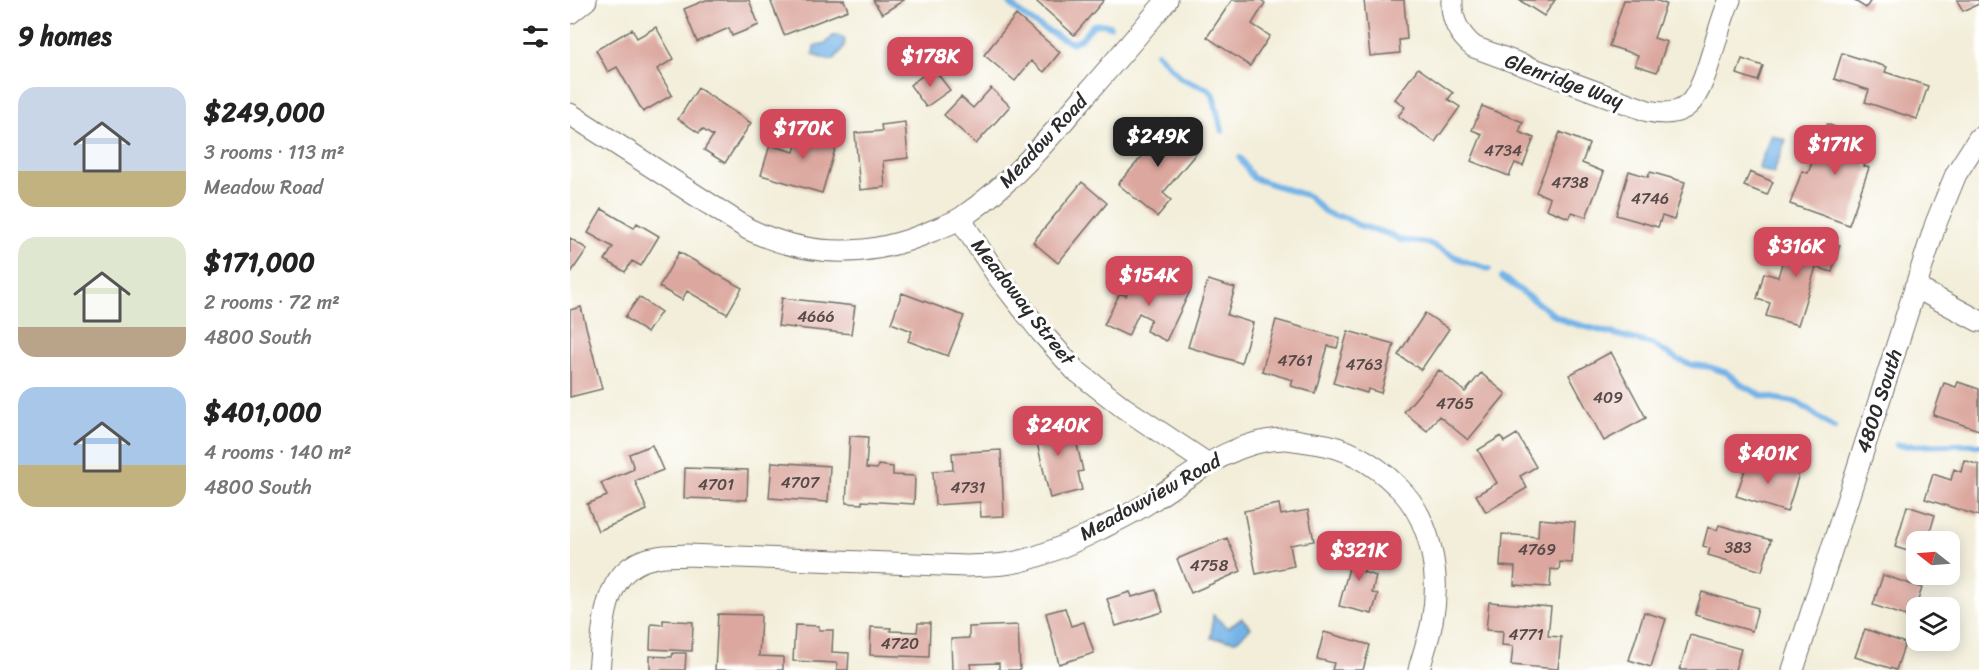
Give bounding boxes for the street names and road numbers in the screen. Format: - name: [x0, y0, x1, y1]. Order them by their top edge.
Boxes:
- street label: Glenridge Way: [1500, 43, 1629, 119]
- street label: Meadow Road: [990, 84, 1097, 196]
- street label: Meadoway Street: [962, 231, 1085, 374]
- street label: 4800 South: [1846, 344, 1912, 458]
- street label: Meadowview Road: [1073, 443, 1229, 551]

